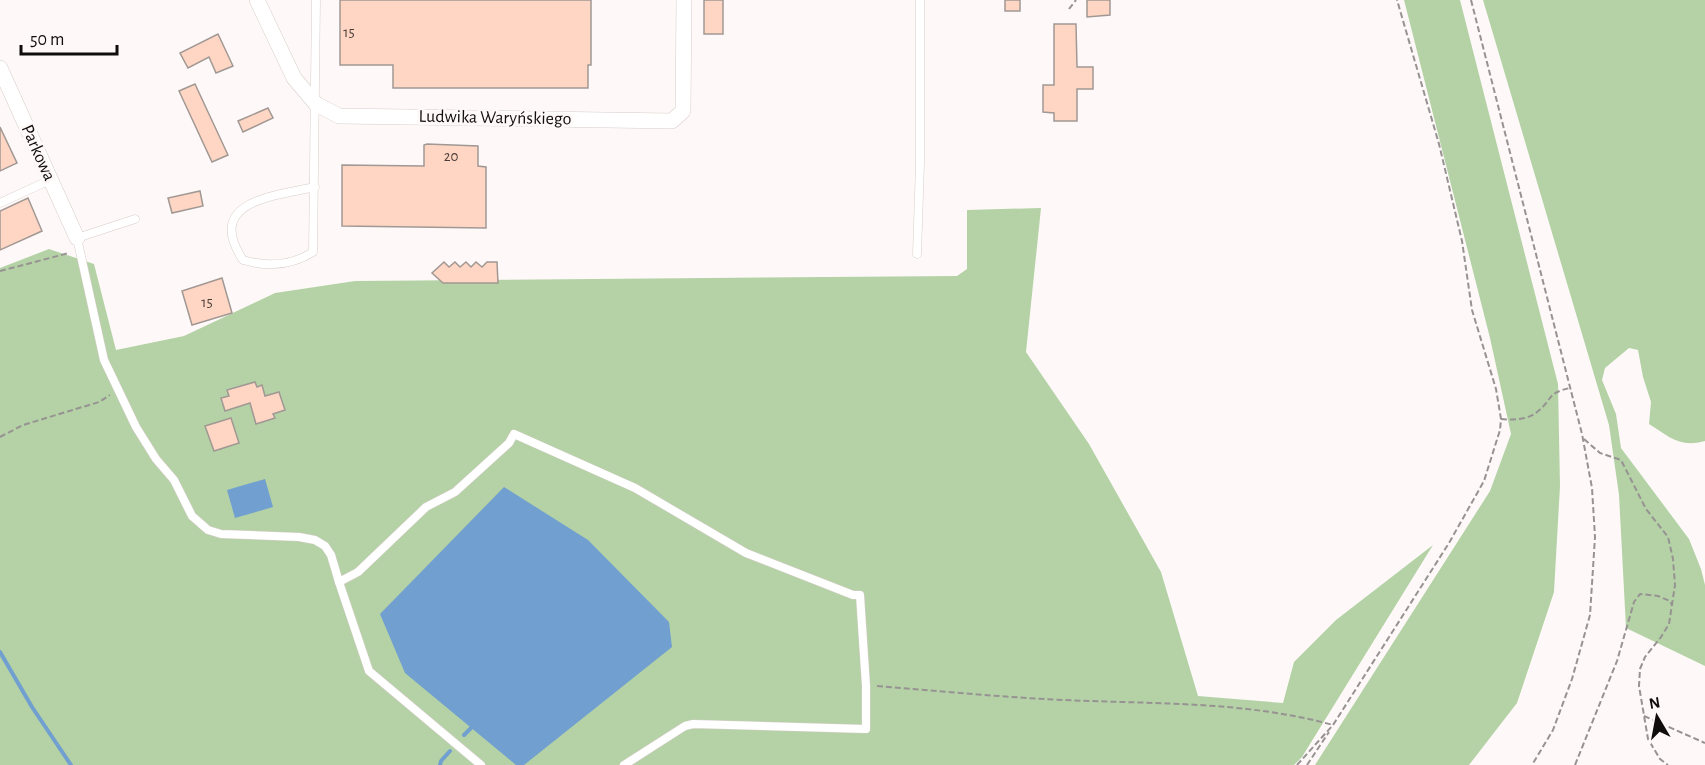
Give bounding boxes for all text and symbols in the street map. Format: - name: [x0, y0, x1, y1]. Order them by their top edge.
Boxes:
- scale bar: [21, 18, 117, 56]
- house number: 15: [343, 25, 355, 40]
- text: 50 m: [30, 31, 64, 49]
- street label: Ludwika Waryńskiego: [418, 108, 572, 128]
- street label: Parkowa: [18, 122, 58, 184]
- house number: 20: [444, 149, 458, 164]
- house number: 15: [201, 295, 213, 310]
- north arrow: [1627, 687, 1687, 747]
- text: N: [1648, 694, 1661, 712]

